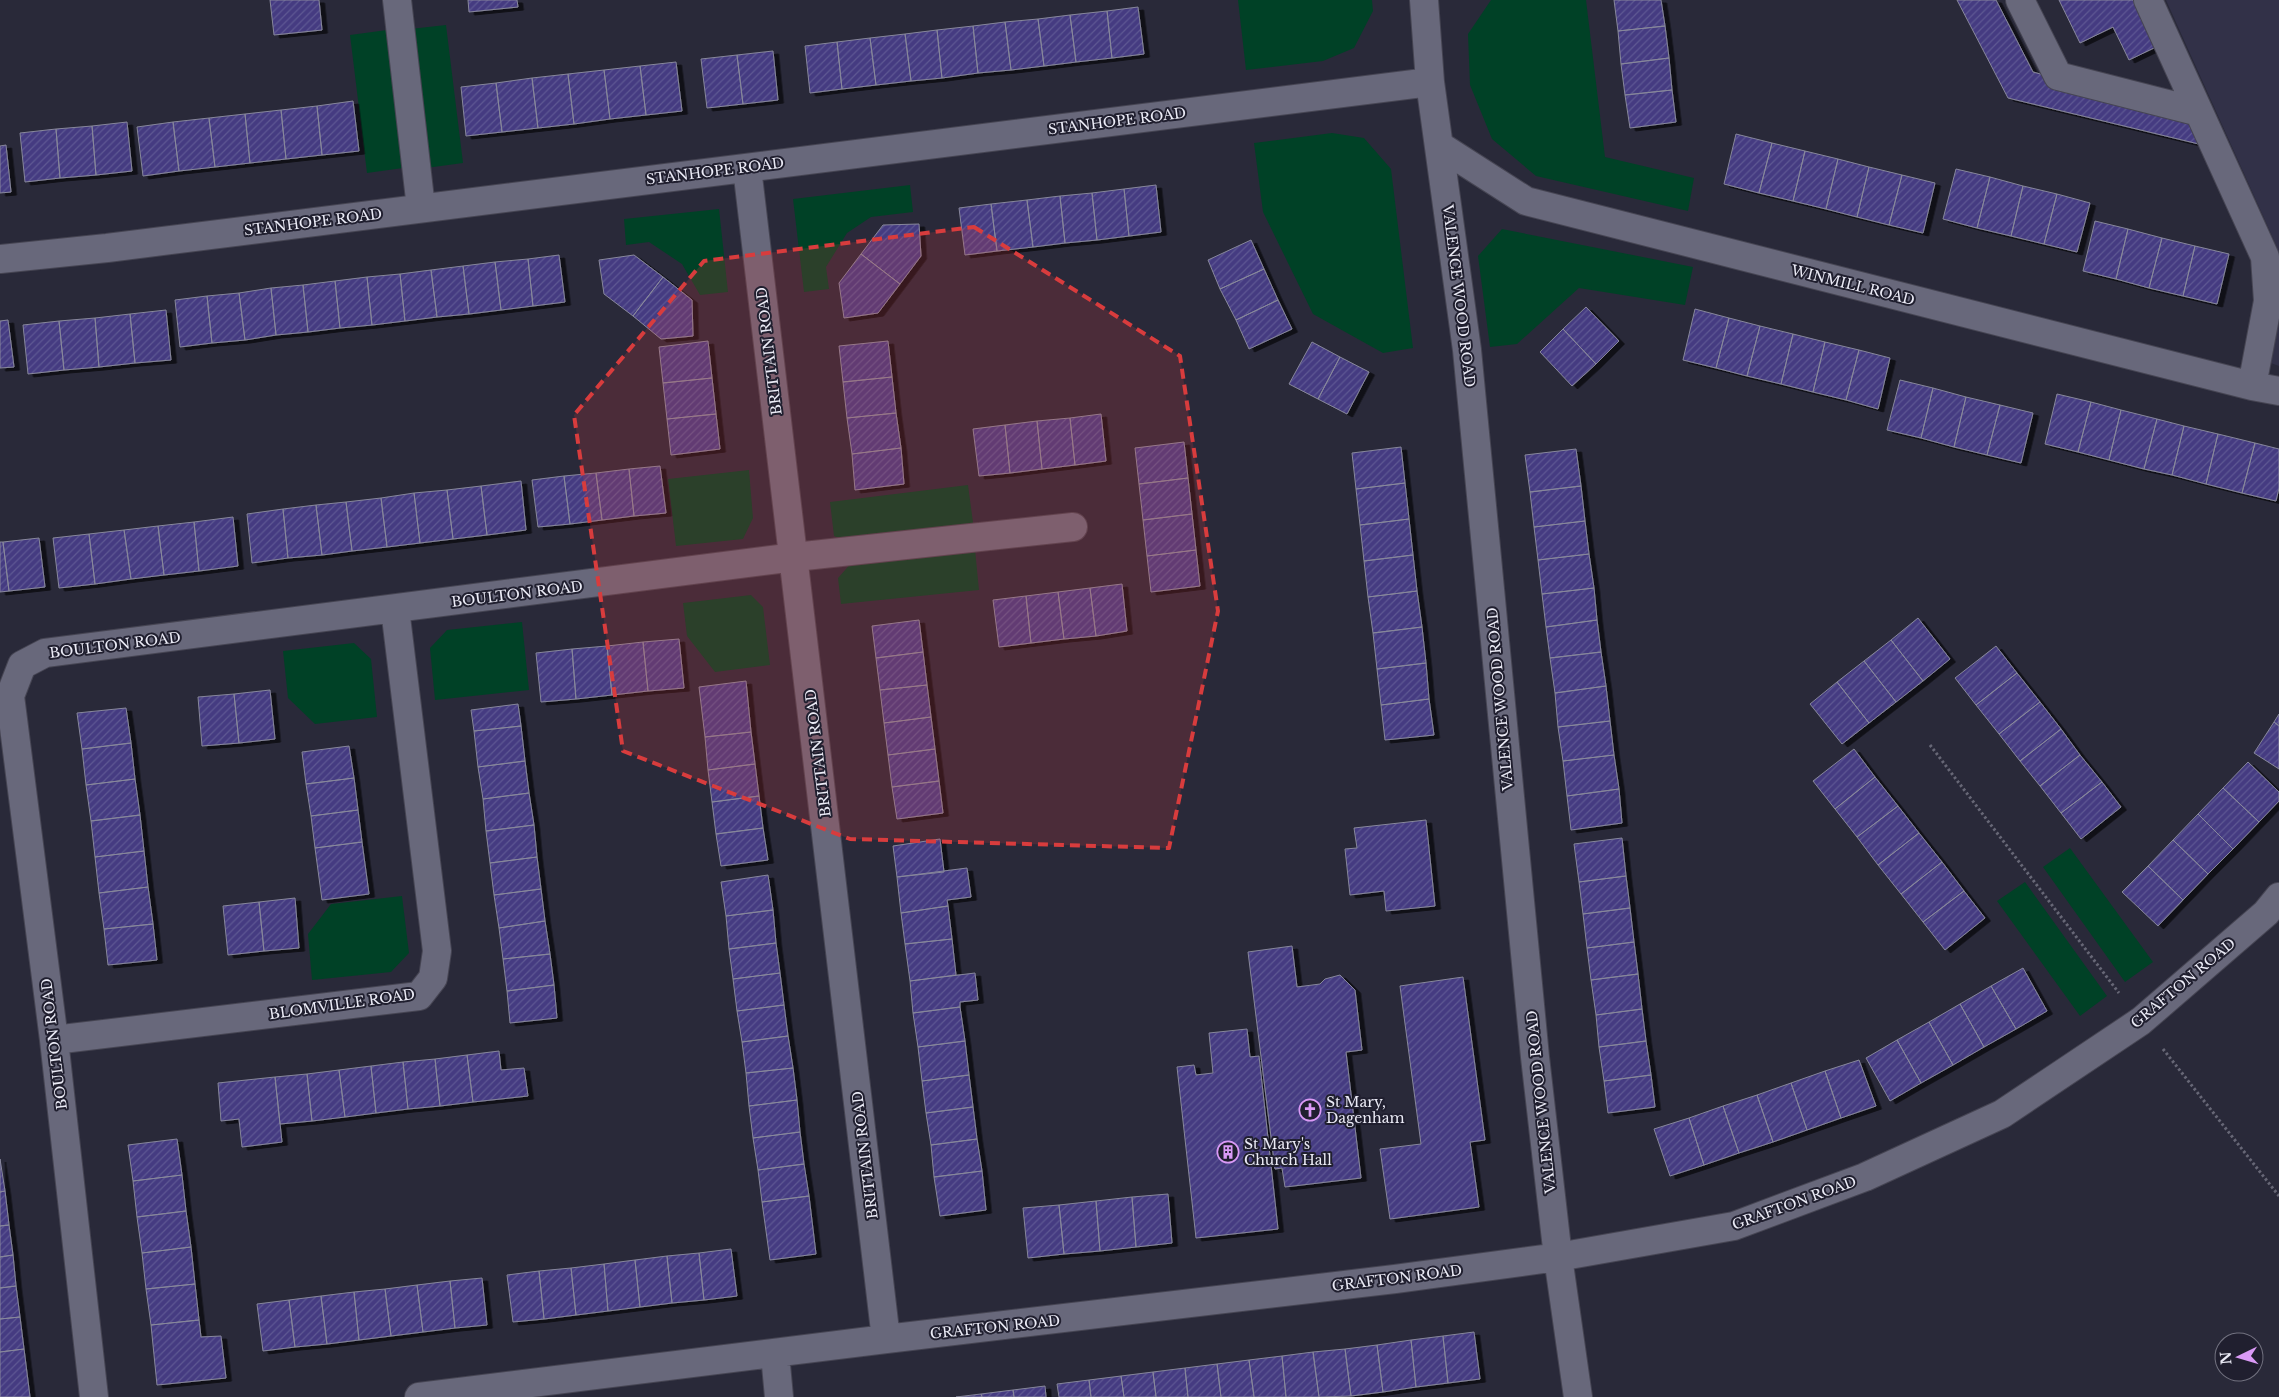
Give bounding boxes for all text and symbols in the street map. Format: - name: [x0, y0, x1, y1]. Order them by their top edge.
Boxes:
- street label: STANHOPE ROAD: [1047, 104, 1187, 138]
- street label: STANHOPE ROAD: [645, 154, 785, 188]
- street label: VALENCE WOOD ROAD: [1439, 203, 1479, 388]
- street label: STANHOPE ROAD: [243, 205, 383, 239]
- street label: WINMILL ROAD: [1788, 261, 1917, 309]
- street label: BRITTAIN ROAD: [752, 286, 786, 416]
- street label: BOULTON ROAD: [450, 577, 584, 611]
- street label: VALENCE WOOD ROAD: [1483, 607, 1517, 792]
- street label: BOULTON ROAD: [48, 628, 182, 662]
- street label: BRITTAIN ROAD: [801, 688, 835, 818]
- street label: GRAFTON ROAD: [2127, 934, 2239, 1032]
- street label: BOULTON ROAD: [37, 977, 71, 1111]
- street label: BLOMVILLE ROAD: [268, 985, 416, 1023]
- street label: VALENCE WOOD ROAD: [1522, 1010, 1560, 1195]
- street label: BRITTAIN ROAD: [848, 1090, 882, 1220]
- place label: St Mary, Dagenham: [1326, 1093, 1404, 1127]
- church icon: St Mary, Dagenham: [1298, 1098, 1322, 1122]
- place label: St Mary's Church Hall: [1244, 1135, 1332, 1169]
- building icon: St Mary's Church Hall: [1216, 1140, 1240, 1164]
- street label: GRAFTON ROAD: [1729, 1172, 1859, 1234]
- street label: GRAFTON ROAD: [1331, 1261, 1463, 1295]
- street label: GRAFTON ROAD: [929, 1311, 1061, 1343]
- north arrow: [2214, 1332, 2264, 1382]
- text: N: [2217, 1351, 2236, 1365]

